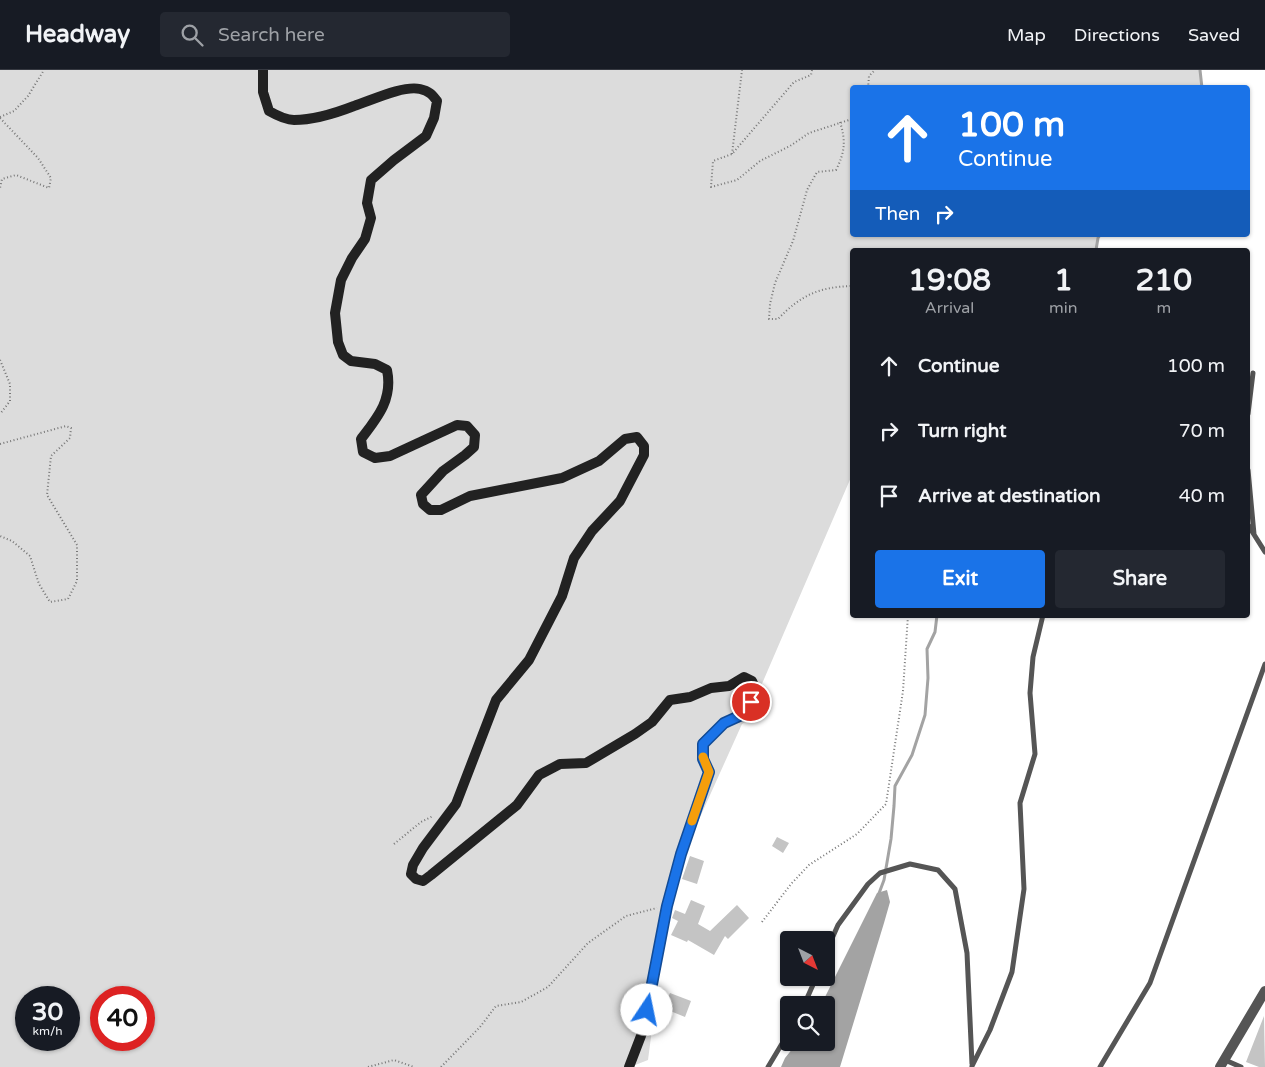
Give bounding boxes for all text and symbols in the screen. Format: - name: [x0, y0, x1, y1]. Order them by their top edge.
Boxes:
- search box: [160, 12, 510, 57]
- text: Headway: [25, 20, 130, 49]
- icon: search: [178, 21, 206, 49]
- text: Search here: [218, 24, 325, 46]
- text: Map: [1007, 24, 1046, 46]
- text: Directions: [1074, 24, 1160, 46]
- text: Saved: [1188, 24, 1240, 46]
- text: 100 m: [958, 104, 1065, 146]
- icon: ahead: [875, 105, 940, 170]
- text: Continue: [958, 146, 1053, 172]
- icon: right: [930, 200, 958, 228]
- text: Then: [875, 203, 920, 225]
- text: 19:08: [908, 262, 991, 299]
- text: 1: [1054, 262, 1073, 299]
- text: 210: [1136, 262, 1192, 299]
- text: Arrival: [925, 298, 974, 318]
- text: min: [1049, 298, 1078, 318]
- text: m: [1156, 298, 1171, 318]
- icon: ahead: [875, 352, 903, 380]
- text: Continue: [918, 355, 1000, 377]
- text: 100 m: [1167, 355, 1225, 377]
- icon: right: [875, 417, 903, 445]
- text: Turn right: [918, 420, 1006, 442]
- text: 70 m: [1179, 420, 1225, 442]
- icon: arrive: [875, 482, 903, 510]
- text: Arrive at destination: [918, 485, 1101, 507]
- text: 40 m: [1179, 485, 1225, 507]
- button: Exit: [875, 550, 1045, 608]
- button: Share: [1055, 550, 1225, 608]
- pin: [730, 681, 772, 723]
- icon: arrive: [737, 688, 765, 716]
- north arrow: [780, 931, 835, 986]
- map controls: [780, 931, 835, 1051]
- position arrow: [620, 983, 672, 1035]
- speed limit sign: 40: [90, 986, 155, 1051]
- button: search: [780, 996, 835, 1051]
- text: 30: [32, 997, 63, 1027]
- text: km/h: [32, 1024, 63, 1038]

